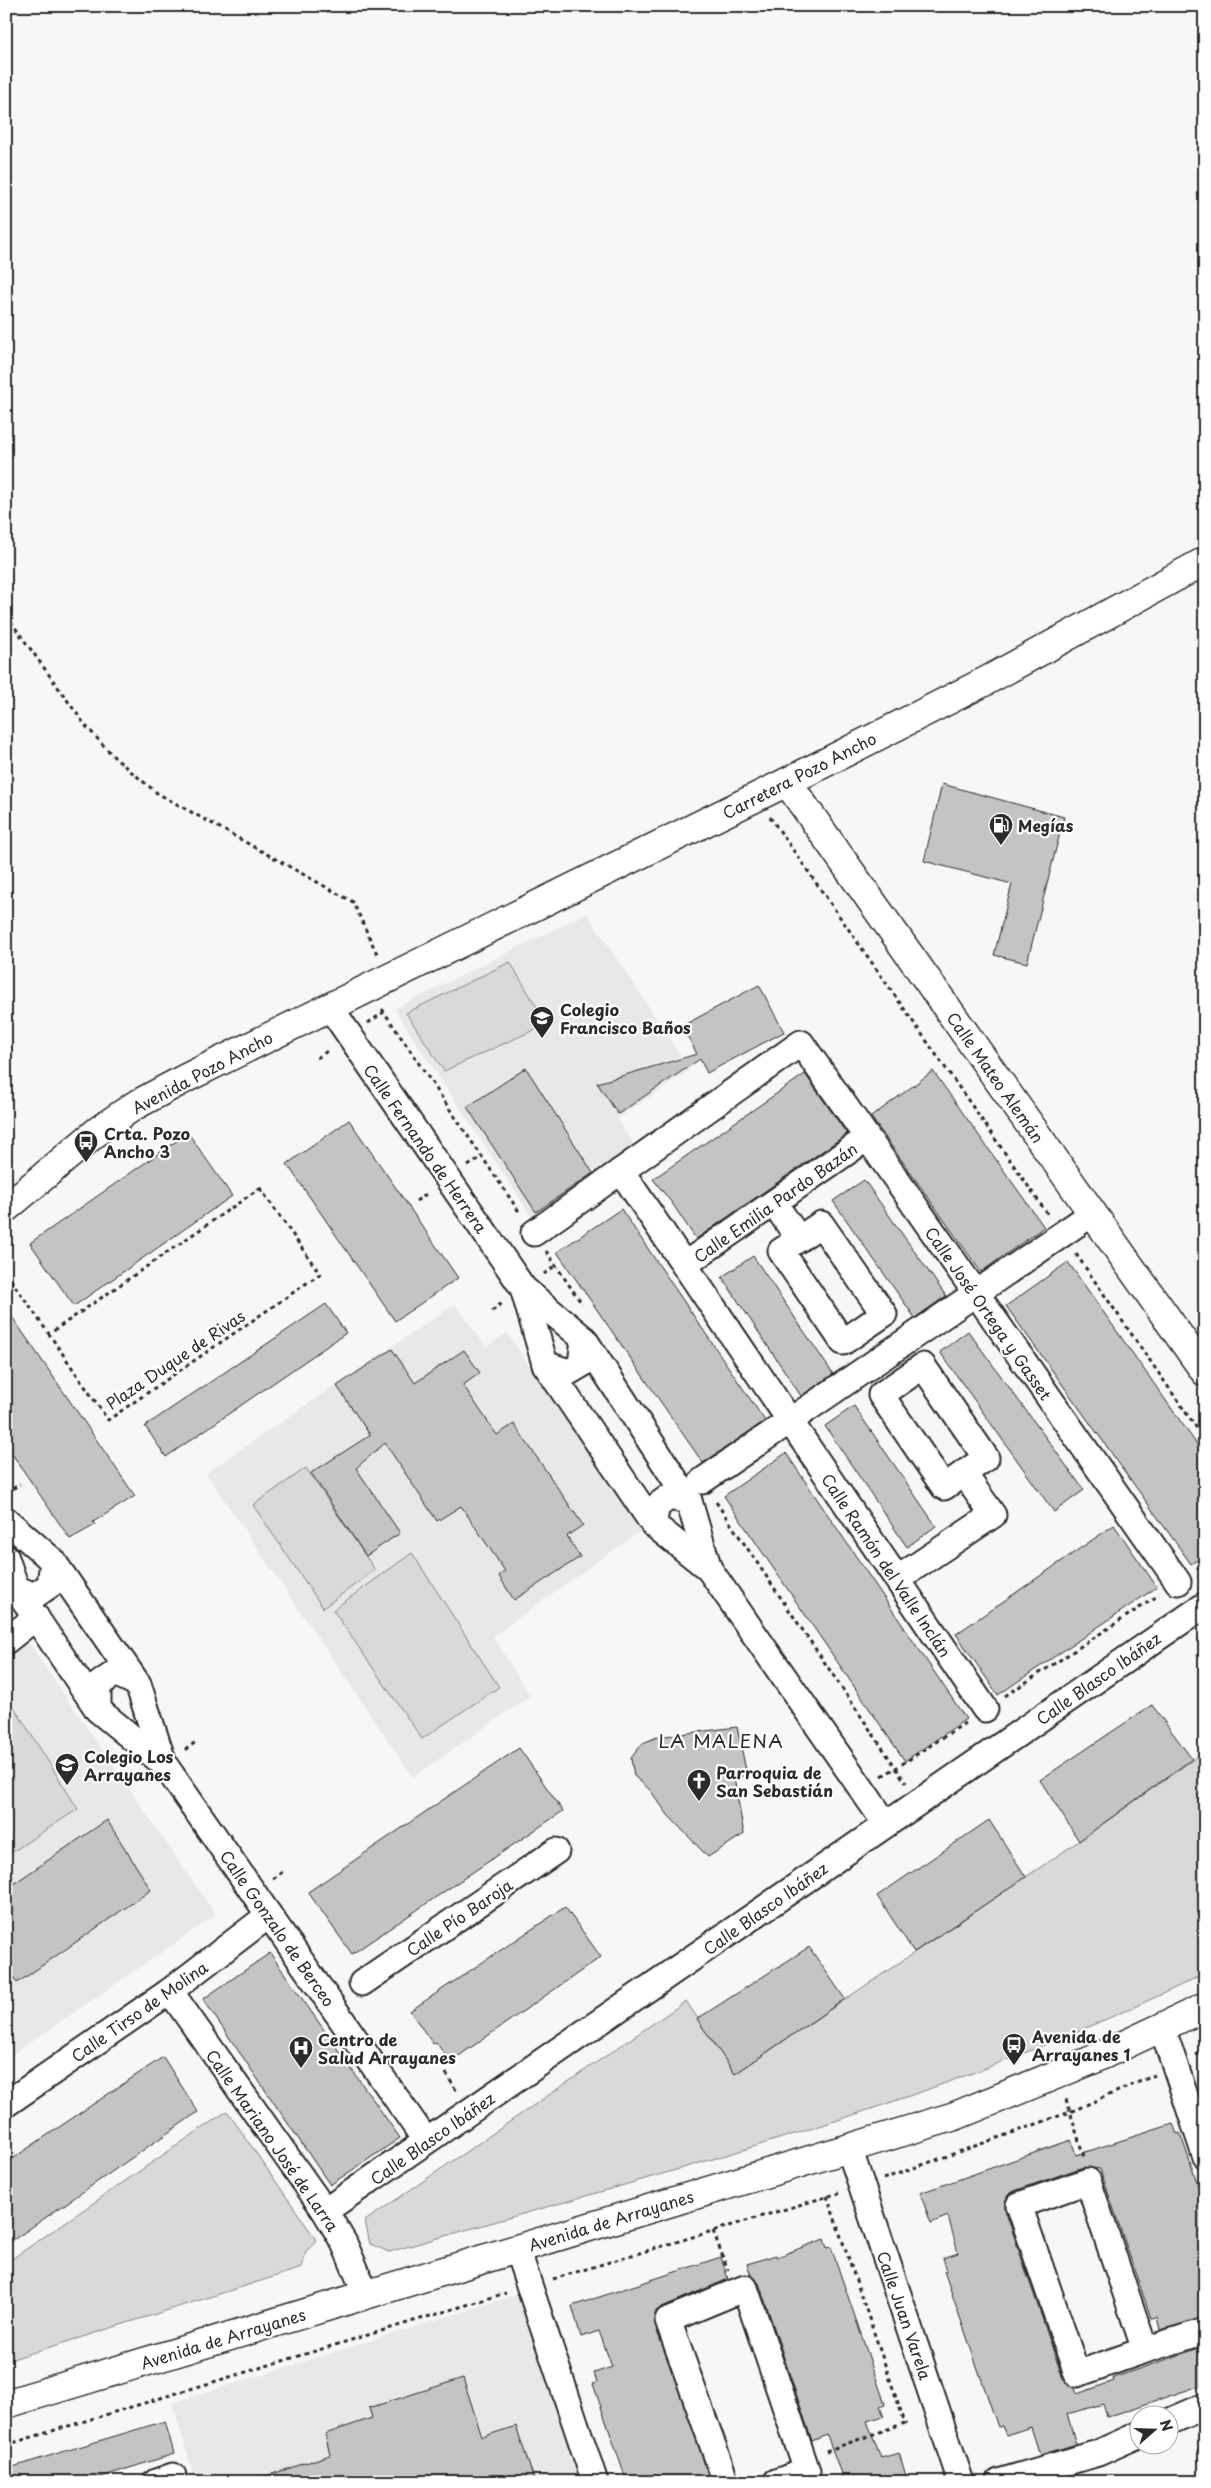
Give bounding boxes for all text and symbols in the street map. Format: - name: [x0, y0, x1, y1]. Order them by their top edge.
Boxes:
- street label: Carretera Pozo Ancho: [718, 726, 880, 824]
- fuel station icon: Megías: [988, 812, 1014, 846]
- place label: Megías: [1018, 813, 1074, 837]
- place label: Colegio Francisco Baños: [560, 997, 691, 1039]
- school or university icon: Colegio Francisco Baños: [529, 1005, 555, 1039]
- street label: Calle Mateo Alemán: [942, 1007, 1050, 1147]
- street label: Avenida Pozo Ancho: [127, 1025, 277, 1119]
- street label: Calle Fernando de Herrera: [358, 1058, 494, 1238]
- place label: Crta. Pozo Ancho 3: [104, 1121, 191, 1163]
- bus stop icon: Crta. Pozo Ancho 3: [73, 1129, 99, 1163]
- street label: Calle Emilia Pardo Bazán: [688, 1136, 862, 1268]
- street label: Calle José Ortega y Gasset: [920, 1221, 1058, 1405]
- street label: Plaza Duque de Rivas: [101, 1303, 249, 1415]
- street label: Calle Ramón del Valle Inclán: [816, 1468, 958, 1662]
- street label: Calle Blasco Ibáñez: [1031, 1626, 1166, 1730]
- district label: LA MALENA: [658, 1726, 784, 1754]
- place label: Colegio Los Arrayanes: [84, 1744, 174, 1786]
- school or university icon: Colegio Los Arrayanes: [54, 1752, 80, 1786]
- place label: Parroquia de San Sebastián: [716, 1760, 833, 1802]
- church icon: Parroquia de San Sebastián: [686, 1768, 712, 1802]
- street label: Calle Gonzalo de Berceo: [215, 1845, 341, 2011]
- street label: Calle Blasco Ibáñez: [698, 1856, 833, 1960]
- street label: Calle Pío Baroja: [401, 1872, 517, 1961]
- street label: Calle Tirso de Molina: [66, 1954, 213, 2067]
- place label: Avenida de Arrayanes 1: [1031, 2024, 1130, 2066]
- place label: Centro de Salud Arrayanes: [318, 2027, 456, 2069]
- bus stop icon: Avenida de Arrayanes 1: [1001, 2032, 1027, 2066]
- hospital icon: Centro de Salud Arrayanes: [288, 2035, 314, 2069]
- street label: Calle Mariano José de Larra: [201, 2044, 345, 2236]
- street label: Calle Blasco Ibáñez: [365, 2086, 500, 2190]
- street label: Avenida de Arrayanes: [526, 2183, 696, 2257]
- street label: Calle Juan Varela: [872, 2248, 938, 2383]
- street label: Avenida de Arrayanes: [138, 2301, 308, 2375]
- north arrow: [1128, 2406, 1178, 2456]
- text: N: [1155, 2417, 1178, 2434]

